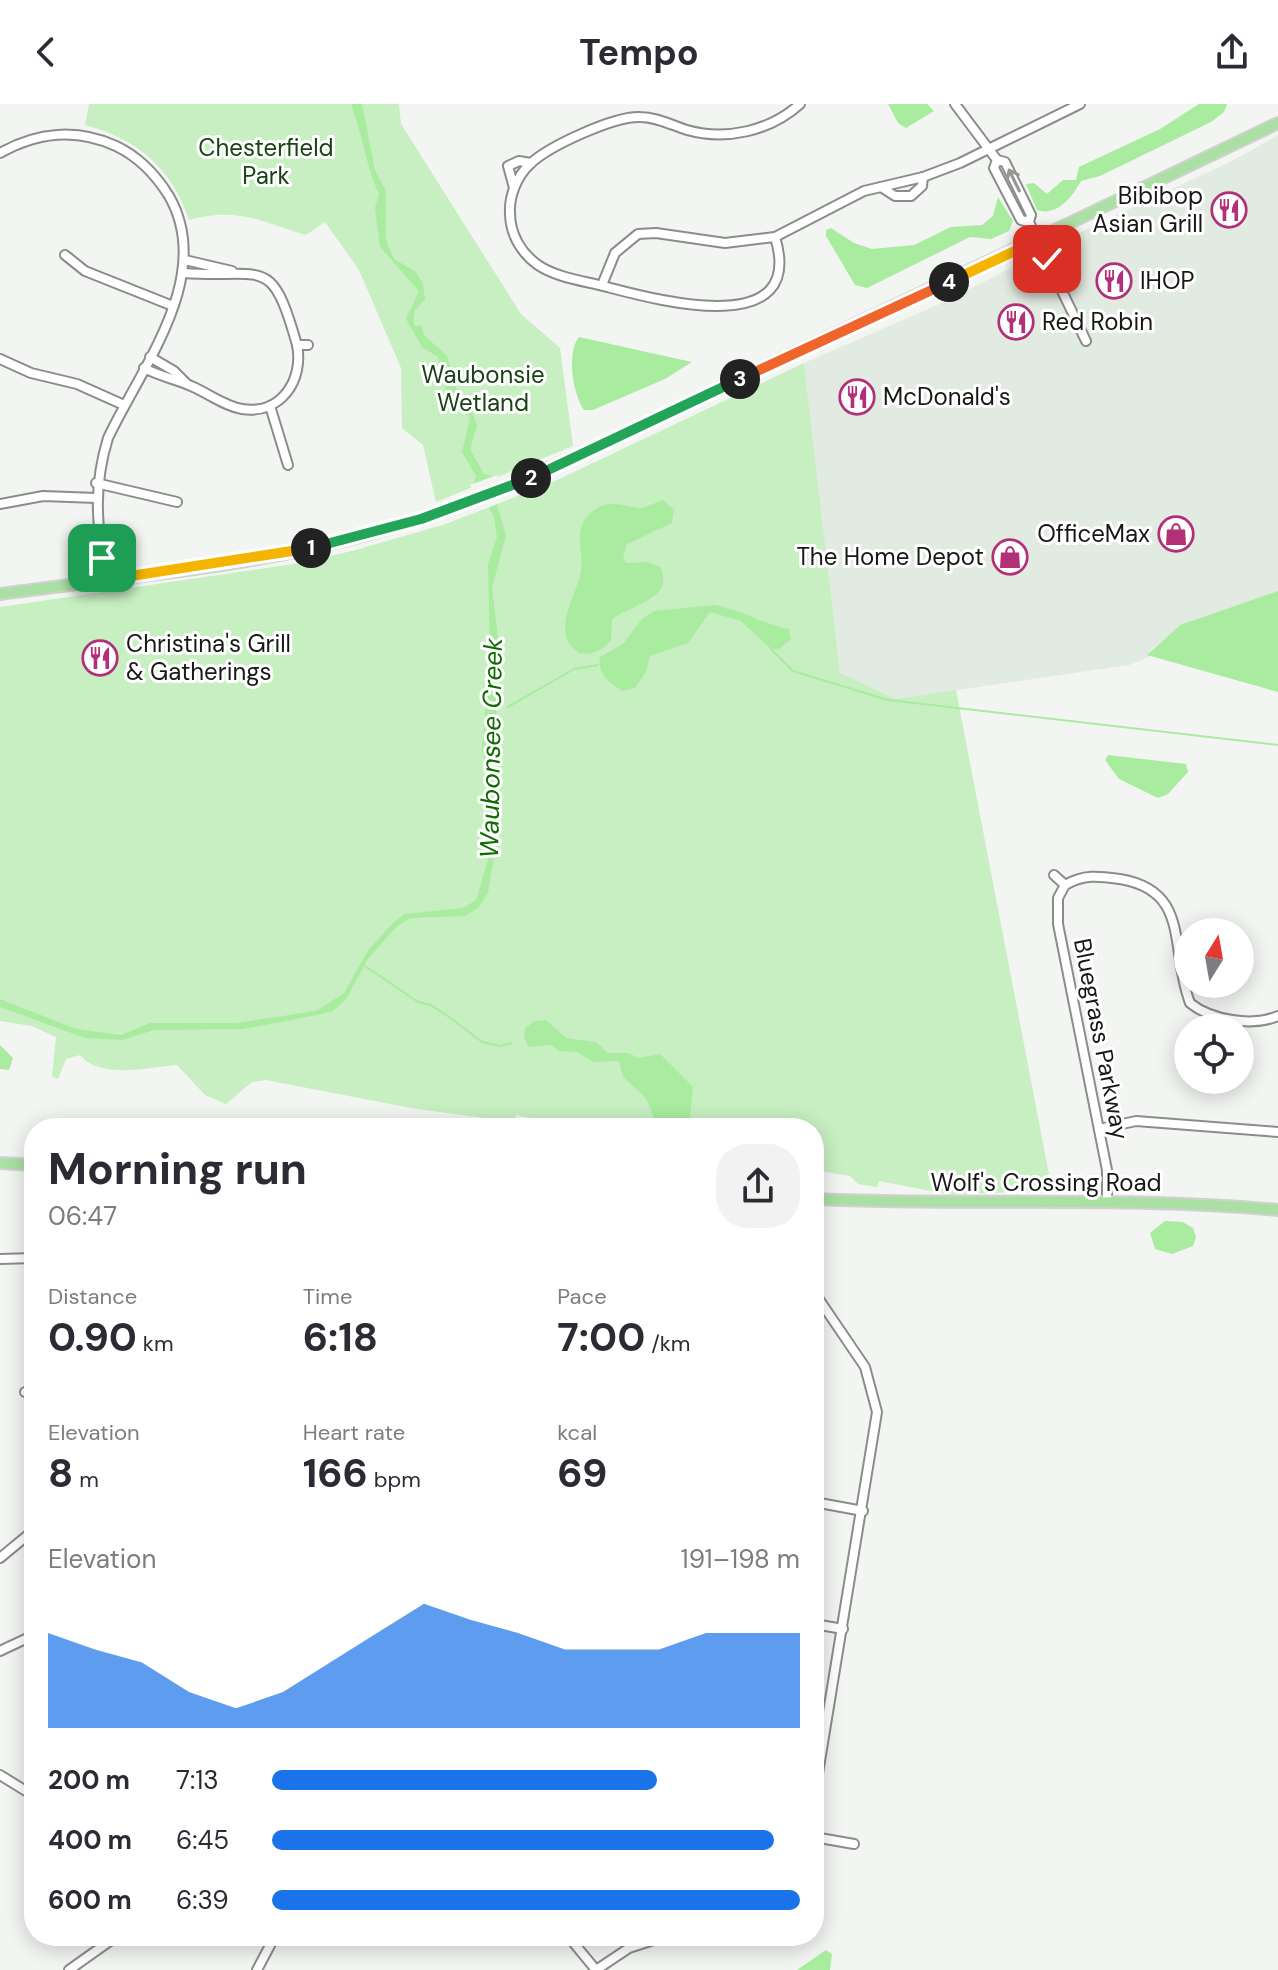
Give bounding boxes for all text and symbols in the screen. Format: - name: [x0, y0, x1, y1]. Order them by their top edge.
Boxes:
- text: Tempo: [579, 29, 699, 76]
- icon: back: [24, 30, 68, 74]
- icon: share: [1210, 30, 1254, 74]
- park label: Chesterfield Park: [198, 132, 334, 191]
- one-way arrow: [1006, 169, 1021, 193]
- place label: Bibibop Asian Grill: [1093, 180, 1203, 239]
- restaurant icon: Bibibop Asian Grill: [1210, 191, 1248, 229]
- pin: [1013, 225, 1081, 293]
- icon: check: [1025, 237, 1069, 281]
- pin: 4: [929, 262, 969, 302]
- restaurant icon: IHOP: [1095, 262, 1133, 300]
- place label: IHOP: [1140, 265, 1195, 296]
- text: 4: [942, 267, 956, 296]
- restaurant icon: Red Robin: [997, 303, 1035, 341]
- place label: Red Robin: [1042, 306, 1153, 337]
- park label: Waubonsie Wetland: [421, 359, 545, 418]
- pin: 3: [720, 359, 760, 399]
- text: 3: [733, 364, 747, 393]
- restaurant icon: McDonald's: [838, 378, 876, 416]
- place label: McDonald's: [883, 381, 1011, 412]
- pin: 2: [511, 458, 551, 498]
- text: 2: [525, 463, 537, 492]
- shop icon: OfficeMax: [1157, 515, 1195, 553]
- place label: OfficeMax: [1037, 518, 1150, 549]
- pin: [68, 524, 136, 592]
- pin: 1: [291, 528, 331, 568]
- text: 1: [307, 533, 315, 562]
- icon: arrive: [80, 536, 124, 580]
- shop icon: The Home Depot: [991, 538, 1029, 576]
- place label: The Home Depot: [796, 541, 984, 572]
- place label: Christina's Grill & Gatherings: [126, 628, 291, 687]
- water label: Waubonsee Creek: [472, 637, 510, 859]
- restaurant icon: Christina's Grill & Gatherings: [81, 639, 119, 677]
- north arrow: [1174, 918, 1254, 998]
- map controls: [1174, 918, 1254, 1094]
- street label: Bluegrass Parkway: [1067, 936, 1136, 1142]
- button: locate: [1174, 1014, 1254, 1094]
- text: Morning run: [48, 1140, 307, 1198]
- button: share: [716, 1144, 800, 1228]
- street label: Wolf's Crossing Road: [930, 1167, 1162, 1198]
- text: 06:47: [48, 1199, 117, 1233]
- text: Distance: [48, 1282, 137, 1311]
- text: Time: [303, 1282, 352, 1311]
- text: Pace: [557, 1282, 607, 1311]
- text: 0.90: [48, 1311, 137, 1363]
- text: 6:18: [303, 1311, 378, 1363]
- text: 7:00: [557, 1311, 645, 1363]
- text: km: [137, 1329, 174, 1358]
- text: /km: [645, 1329, 690, 1358]
- text: Elevation: [48, 1418, 140, 1447]
- text: Heart rate: [303, 1418, 405, 1447]
- text: kcal: [557, 1418, 597, 1447]
- text: 8: [48, 1447, 73, 1499]
- text: 166: [303, 1447, 368, 1499]
- text: 69: [557, 1447, 607, 1499]
- text: m: [73, 1465, 99, 1494]
- text: bpm: [368, 1465, 421, 1494]
- text: Elevation: [48, 1542, 156, 1576]
- text: 191–198 m: [681, 1542, 800, 1576]
- text: 200 m: [48, 1763, 130, 1797]
- text: 7:13: [176, 1763, 219, 1797]
- text: 400 m: [48, 1823, 132, 1857]
- text: 6:45: [176, 1823, 229, 1857]
- text: 600 m: [48, 1883, 132, 1917]
- text: 6:39: [176, 1883, 229, 1917]

